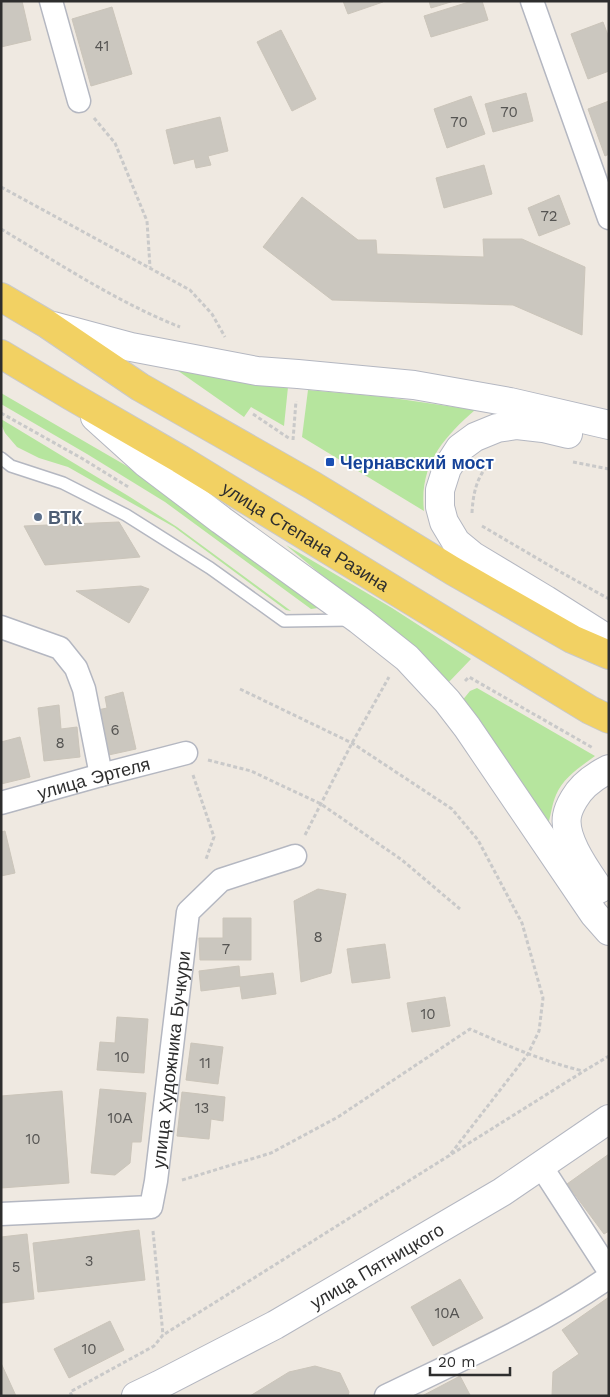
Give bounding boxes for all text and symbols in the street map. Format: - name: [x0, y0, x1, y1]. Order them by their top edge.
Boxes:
- house number: 41: [95, 37, 109, 55]
- house number: 70: [500, 103, 518, 121]
- house number: 70: [450, 113, 468, 131]
- house number: 72: [540, 207, 558, 225]
- place label: Чернавский мост: [340, 452, 494, 473]
- marker: Чернавский мост: [324, 456, 336, 468]
- street label: улица Степана Разина: [218, 477, 394, 596]
- place label: ВТК: [48, 507, 83, 528]
- marker: ВТК: [32, 511, 44, 523]
- house number: 6: [110, 721, 120, 739]
- house number: 8: [55, 734, 65, 752]
- street label: улица Эртеля: [35, 752, 152, 803]
- house number: 8: [313, 928, 323, 946]
- house number: 7: [222, 940, 230, 958]
- street label: улица Художника Бучкури: [147, 949, 194, 1170]
- house number: 10: [420, 1005, 436, 1023]
- house number: 10: [114, 1048, 130, 1066]
- house number: 11: [199, 1054, 211, 1072]
- house number: 13: [195, 1099, 209, 1117]
- house number: 10А: [107, 1109, 133, 1127]
- house number: 10: [25, 1130, 41, 1148]
- street label: улица Пятницкого: [306, 1218, 447, 1313]
- house number: 3: [85, 1252, 93, 1270]
- house number: 5: [12, 1258, 20, 1276]
- house number: 10А: [434, 1304, 460, 1322]
- house number: 10: [81, 1340, 97, 1358]
- scale bar: [430, 1344, 510, 1376]
- text: 20 m: [438, 1353, 476, 1371]

